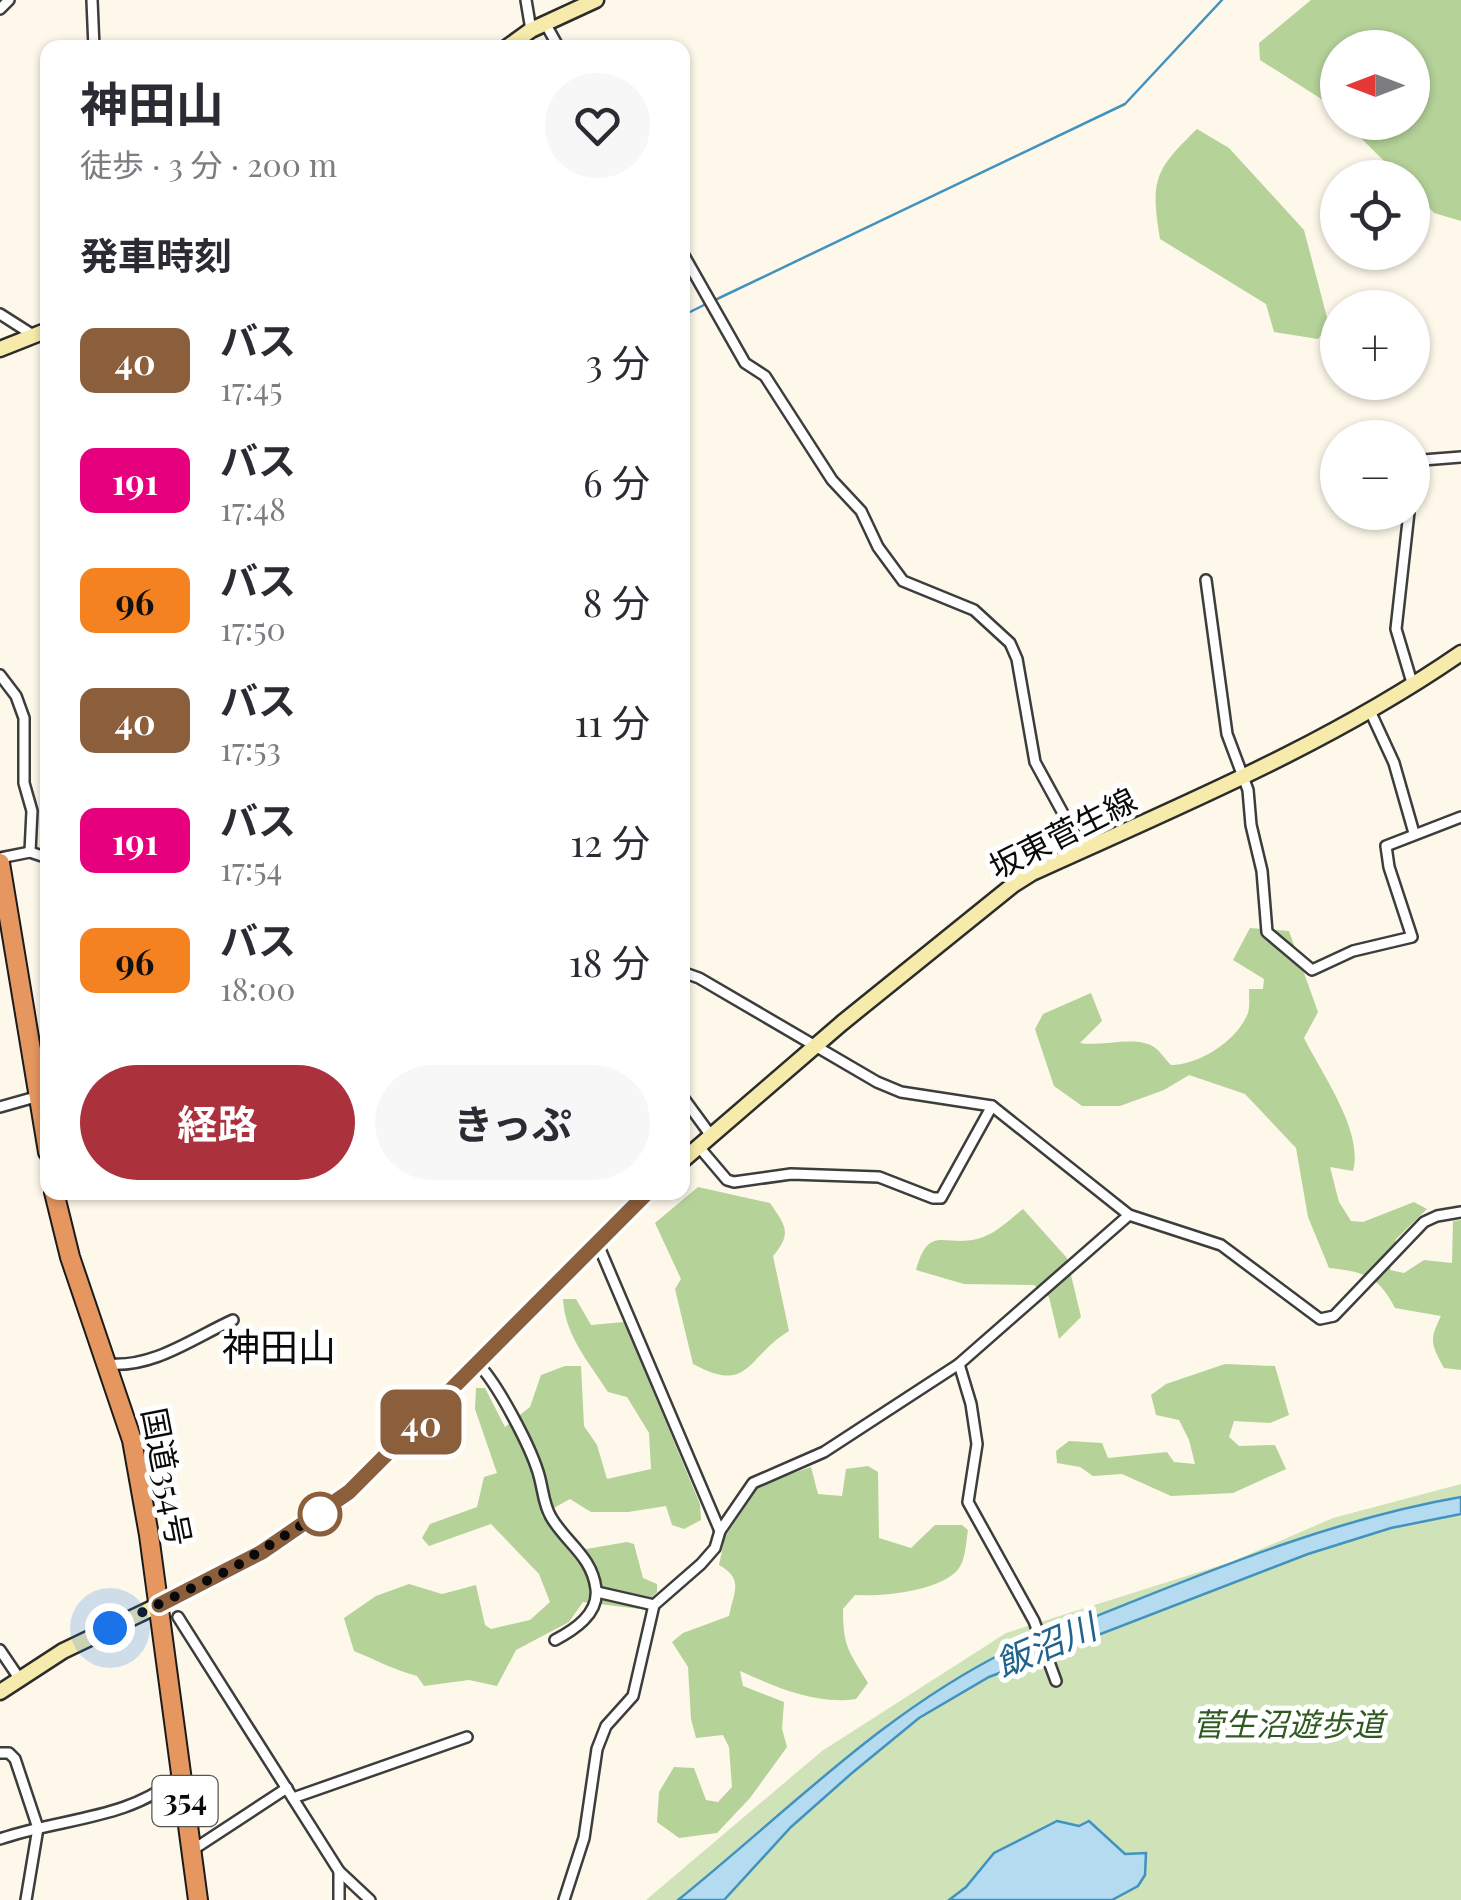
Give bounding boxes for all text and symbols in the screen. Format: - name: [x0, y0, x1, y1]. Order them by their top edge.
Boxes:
- north arrow: [1320, 30, 1430, 140]
- map controls: [1320, 30, 1430, 530]
- text: 神田山: [80, 70, 224, 134]
- button: heart: [545, 73, 650, 178]
- text: 徒歩 · 3 分 · 200 m: [80, 142, 337, 185]
- button: locate: [1320, 160, 1430, 270]
- text: 発車時刻: [80, 229, 232, 280]
- button: +: [1320, 290, 1430, 400]
- text: バス: [220, 314, 296, 365]
- text: 3 分: [585, 336, 650, 387]
- text: 40: [114, 337, 156, 384]
- text: 17:45: [220, 366, 282, 409]
- button: −: [1320, 420, 1430, 530]
- text: バス: [220, 434, 296, 485]
- text: 6 分: [583, 456, 650, 507]
- text: 191: [112, 457, 158, 504]
- text: 17:48: [220, 486, 286, 529]
- text: バス: [220, 554, 296, 605]
- text: 8 分: [583, 576, 650, 627]
- text: 96: [116, 577, 155, 624]
- text: 17:50: [220, 606, 286, 649]
- text: バス: [220, 674, 296, 725]
- text: 11 分: [574, 696, 650, 747]
- text: 40: [114, 697, 156, 744]
- text: 17:53: [220, 726, 281, 769]
- street label: 坂東菅生線: [981, 776, 1143, 887]
- text: バス: [220, 794, 296, 845]
- text: 12 分: [570, 816, 650, 867]
- text: 191: [112, 817, 158, 864]
- text: 17:54: [220, 846, 282, 889]
- text: バス: [220, 914, 296, 965]
- text: 18 分: [569, 936, 650, 987]
- text: 96: [116, 937, 155, 984]
- text: 18:00: [220, 966, 295, 1009]
- button: 経路: [80, 1065, 355, 1180]
- button: きっぷ: [375, 1065, 650, 1180]
- district label: 神田山: [222, 1320, 336, 1371]
- line badge: 40: [376, 1390, 466, 1454]
- text: 40: [400, 1399, 442, 1446]
- street label: 国道354号: [134, 1404, 203, 1549]
- unlabelled marker: [299, 1493, 341, 1535]
- water label: 飯沼川: [988, 1600, 1106, 1686]
- your location: [85, 1603, 135, 1653]
- park label: 菅生沼遊歩道: [1192, 1701, 1389, 1744]
- road number: 354: [152, 1776, 218, 1826]

